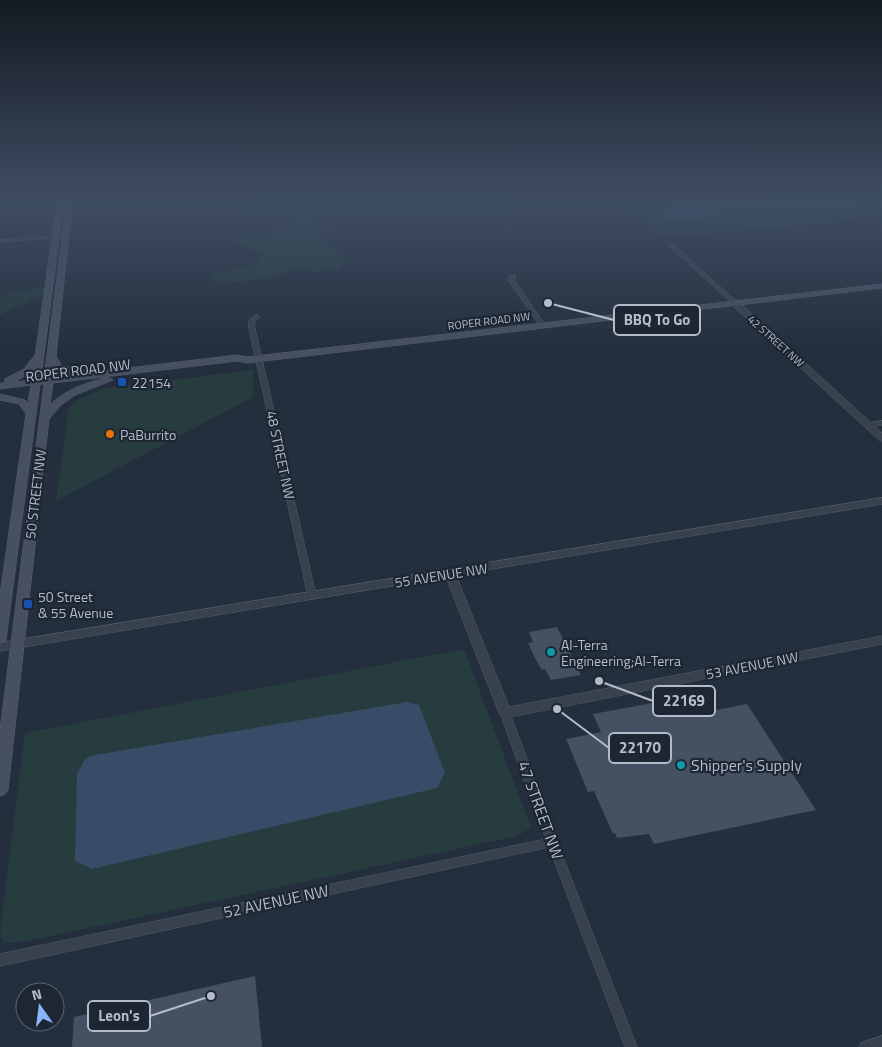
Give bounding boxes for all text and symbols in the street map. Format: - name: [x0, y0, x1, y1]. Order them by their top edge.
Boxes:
- callout: BBQ To Go: [614, 305, 700, 335]
- street label: ROPER ROAD NW: [447, 308, 531, 334]
- text: BBQ To Go: [624, 308, 690, 331]
- street label: 42 STREET NW: [744, 311, 808, 371]
- street label: ROPER ROAD NW: [24, 353, 132, 387]
- place label: 22154: [132, 372, 171, 393]
- marker: 22154: [116, 376, 128, 388]
- street label: 48 STREET NW: [261, 409, 301, 501]
- place label: PaBurrito: [120, 424, 176, 445]
- marker: PaBurrito: [104, 428, 116, 440]
- street label: 50 STREET NW: [19, 448, 51, 540]
- street label: 55 AVENUE NW: [393, 557, 489, 593]
- place label: 50 Street & 55 Avenue: [38, 586, 113, 623]
- marker: 50 Street & 55 Avenue: [22, 598, 34, 610]
- place label: Al-Terra Engineering;Al-Terra: [561, 634, 681, 671]
- marker: Al-Terra Engineering;Al-Terra: [545, 646, 557, 658]
- street label: 53 AVENUE NW: [704, 646, 800, 684]
- callout: 22169: [653, 686, 715, 716]
- text: 22169: [663, 689, 705, 712]
- callout: 22170: [609, 733, 671, 763]
- text: 22170: [619, 736, 662, 759]
- place label: Shipper's Supply: [691, 753, 802, 777]
- street label: 47 STREET NW: [512, 757, 570, 863]
- marker: Shipper's Supply: [675, 759, 687, 771]
- street label: 52 AVENUE NW: [221, 878, 331, 924]
- north arrow: [15, 982, 65, 1032]
- text: N: [29, 983, 44, 1005]
- callout: Leon's: [88, 1001, 150, 1031]
- text: Leon's: [98, 1004, 140, 1027]

